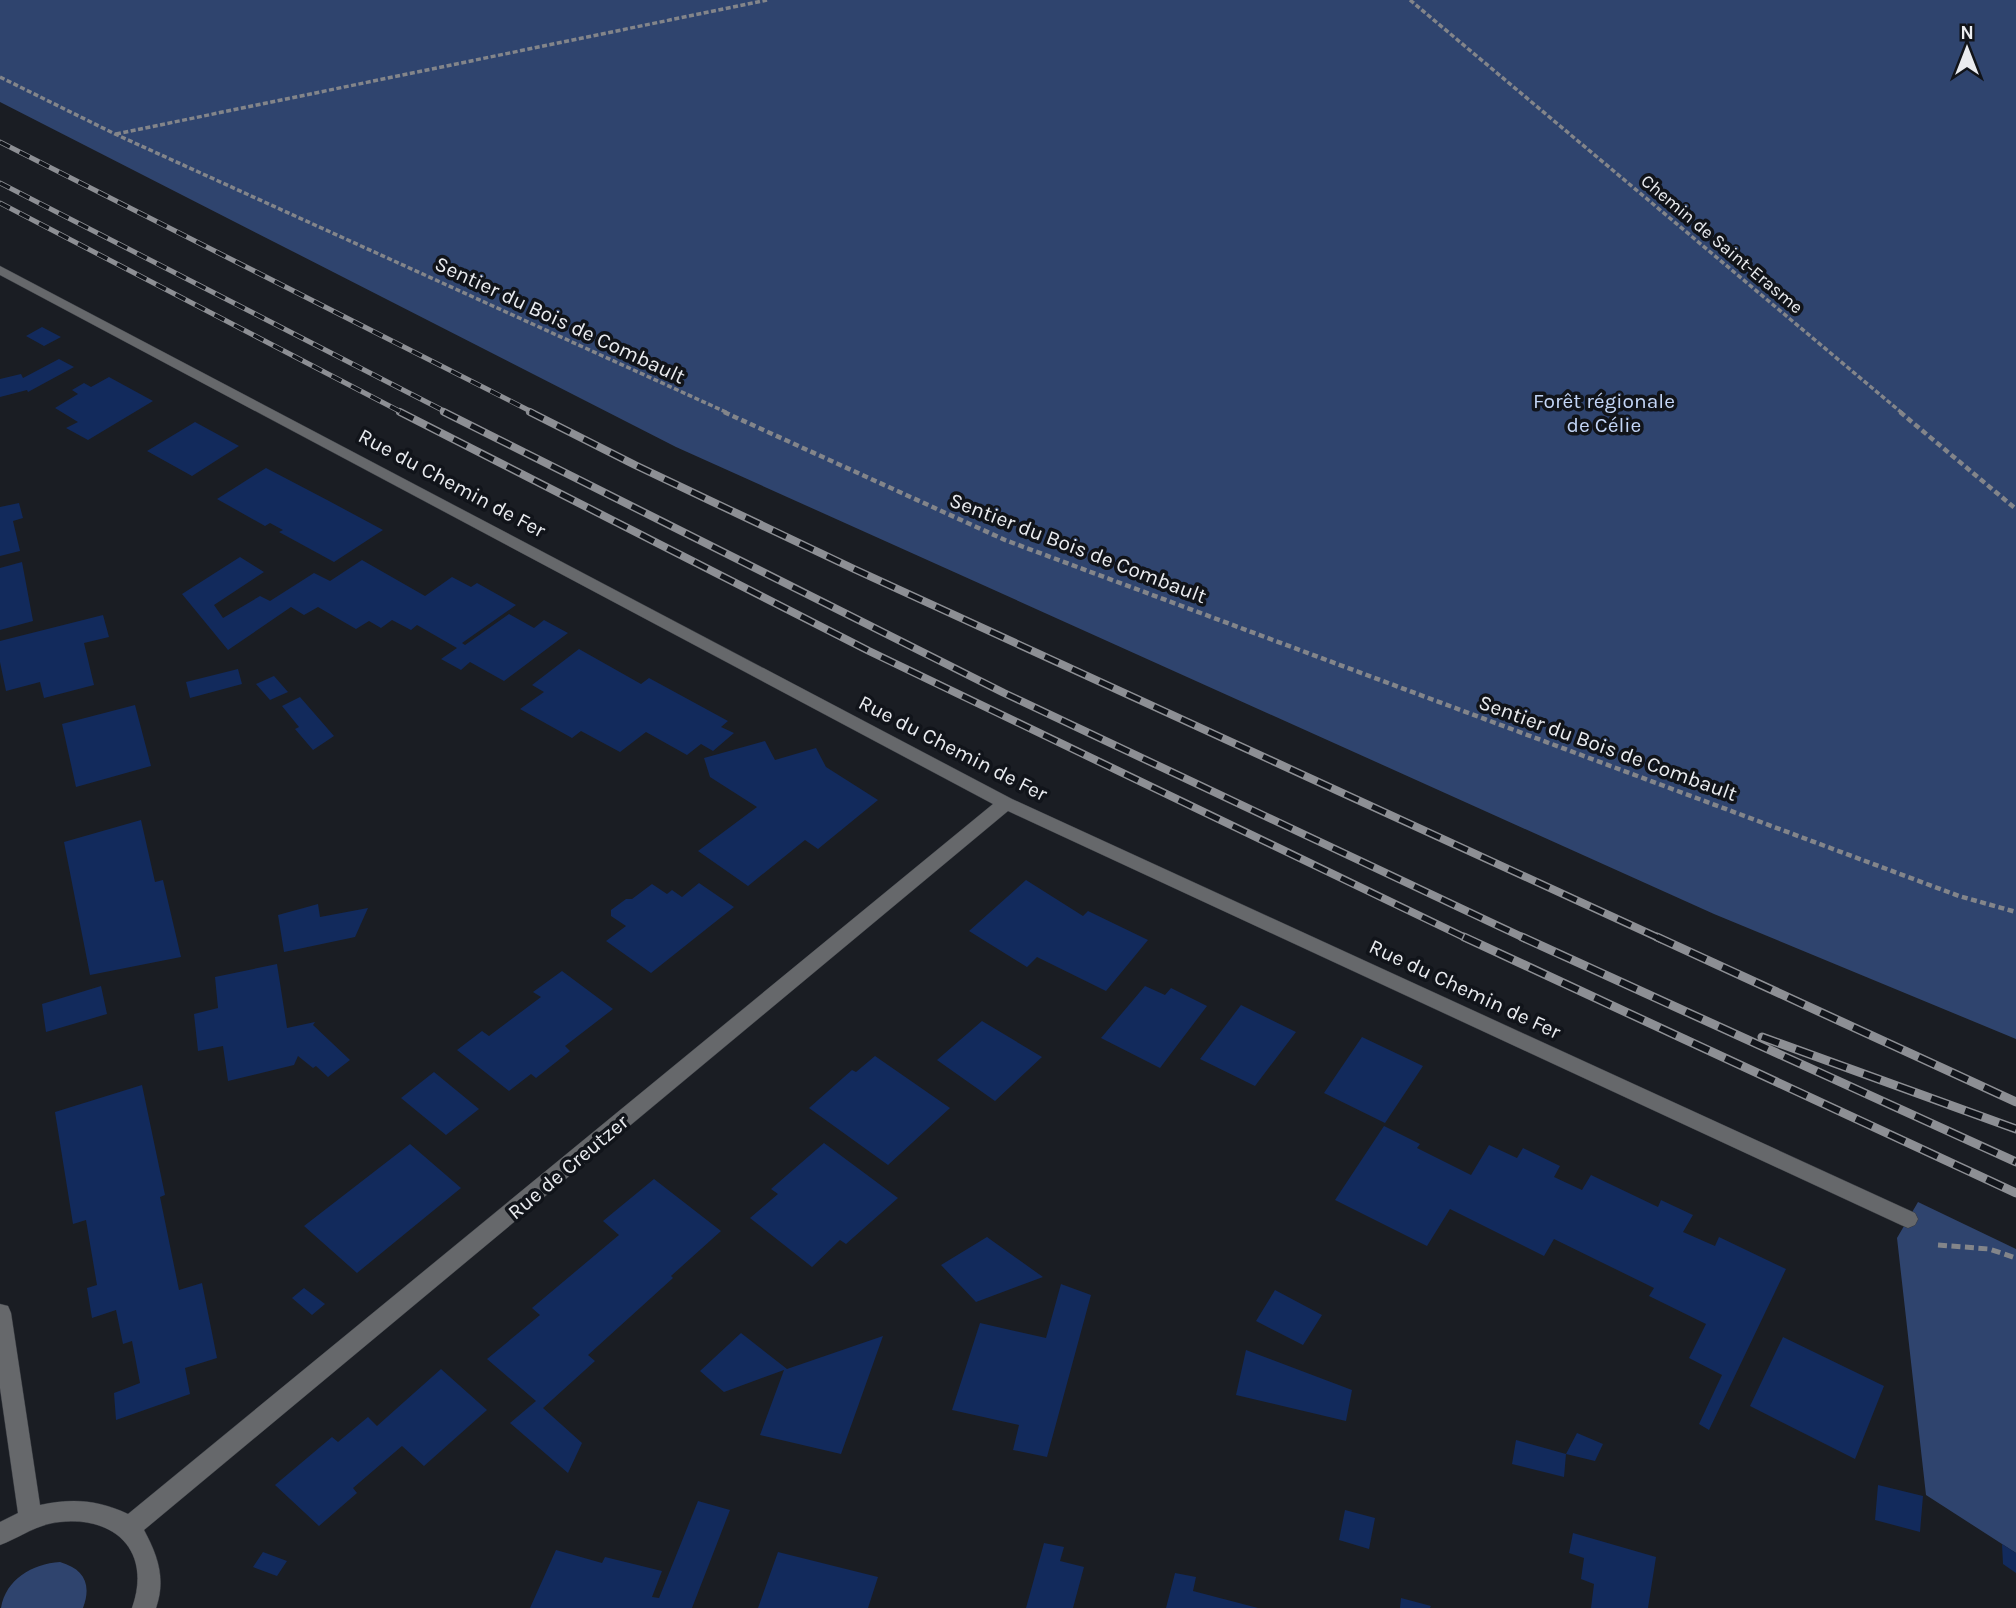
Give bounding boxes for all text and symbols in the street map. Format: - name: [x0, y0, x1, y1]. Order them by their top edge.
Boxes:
- north arrow: [1932, 14, 2002, 84]
- text: N: [1960, 22, 1974, 44]
- street label: Chemin de Saint-Erasme: [1636, 170, 1808, 318]
- street label: Sentier du Bois de Combault: [431, 251, 689, 389]
- park label: Forêt régionale de Célie: [1533, 389, 1675, 437]
- street label: Rue du Chemin de Fer: [354, 423, 550, 543]
- street label: Sentier du Bois de Combault: [946, 488, 1210, 608]
- street label: Rue du Chemin de Fer: [855, 690, 1052, 806]
- street label: Sentier du Bois de Combault: [1475, 690, 1741, 806]
- street label: Rue du Chemin de Fer: [1365, 934, 1565, 1044]
- street label: Rue de Creutzer: [503, 1109, 633, 1224]

